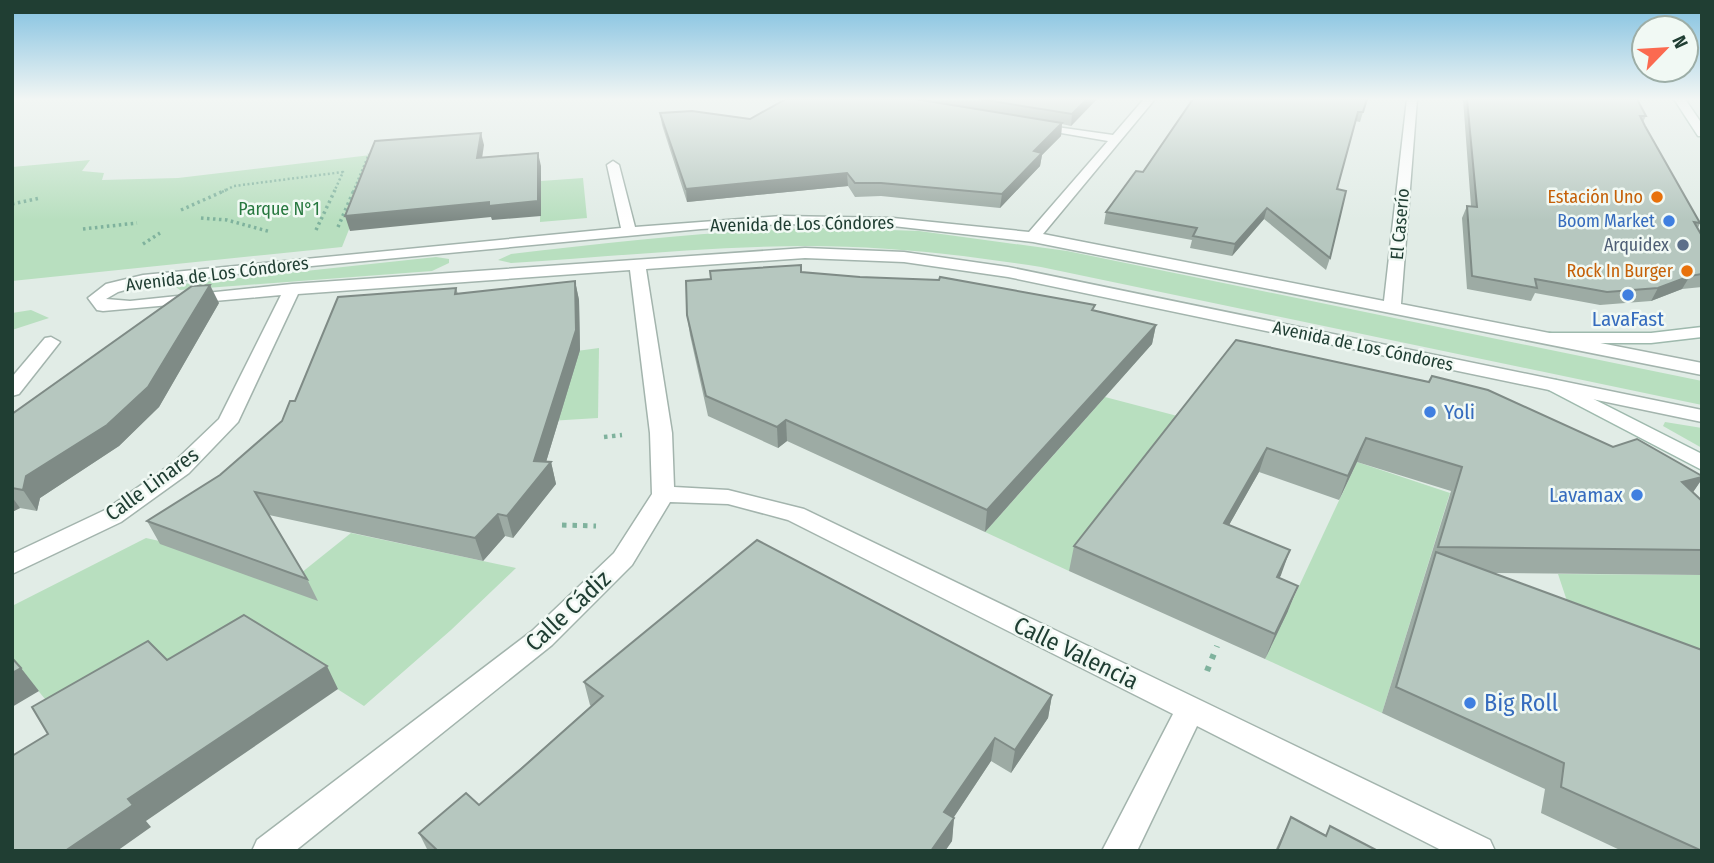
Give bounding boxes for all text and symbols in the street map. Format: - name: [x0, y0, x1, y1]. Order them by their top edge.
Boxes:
- north arrow: [1630, 14, 1700, 84]
- text: N: [1667, 32, 1693, 52]
- place label: Estación Uno: [1547, 186, 1643, 208]
- street label: El Caserío: [1386, 187, 1414, 261]
- marker: Estación Uno: [1649, 189, 1665, 205]
- park label: Parque N°1: [238, 198, 320, 220]
- place label: Boom Market: [1557, 210, 1655, 232]
- street label: Avenida de Los Cóndores: [710, 211, 894, 237]
- marker: Boom Market: [1661, 213, 1677, 229]
- place label: Arquidex: [1604, 234, 1669, 256]
- marker: Arquidex: [1675, 237, 1691, 253]
- street label: Avenida de Los Cóndores: [124, 252, 310, 296]
- place label: Rock In Burger: [1567, 260, 1674, 282]
- marker: Rock In Burger: [1679, 263, 1695, 279]
- marker: LavaFast: [1620, 287, 1636, 303]
- place label: LavaFast: [1592, 306, 1664, 332]
- street label: Avenida de Los Cóndores: [1271, 316, 1456, 376]
- place label: Yoli: [1444, 399, 1475, 425]
- marker: Yoli: [1422, 404, 1438, 420]
- street label: Calle Linares: [100, 441, 204, 527]
- place label: Lavamax: [1549, 482, 1624, 508]
- marker: Lavamax: [1629, 487, 1645, 503]
- street label: Calle Cádiz: [520, 565, 616, 657]
- street label: Calle Valencia: [1009, 611, 1143, 695]
- place label: Big Roll: [1484, 689, 1558, 717]
- marker: Big Roll: [1462, 695, 1478, 711]

